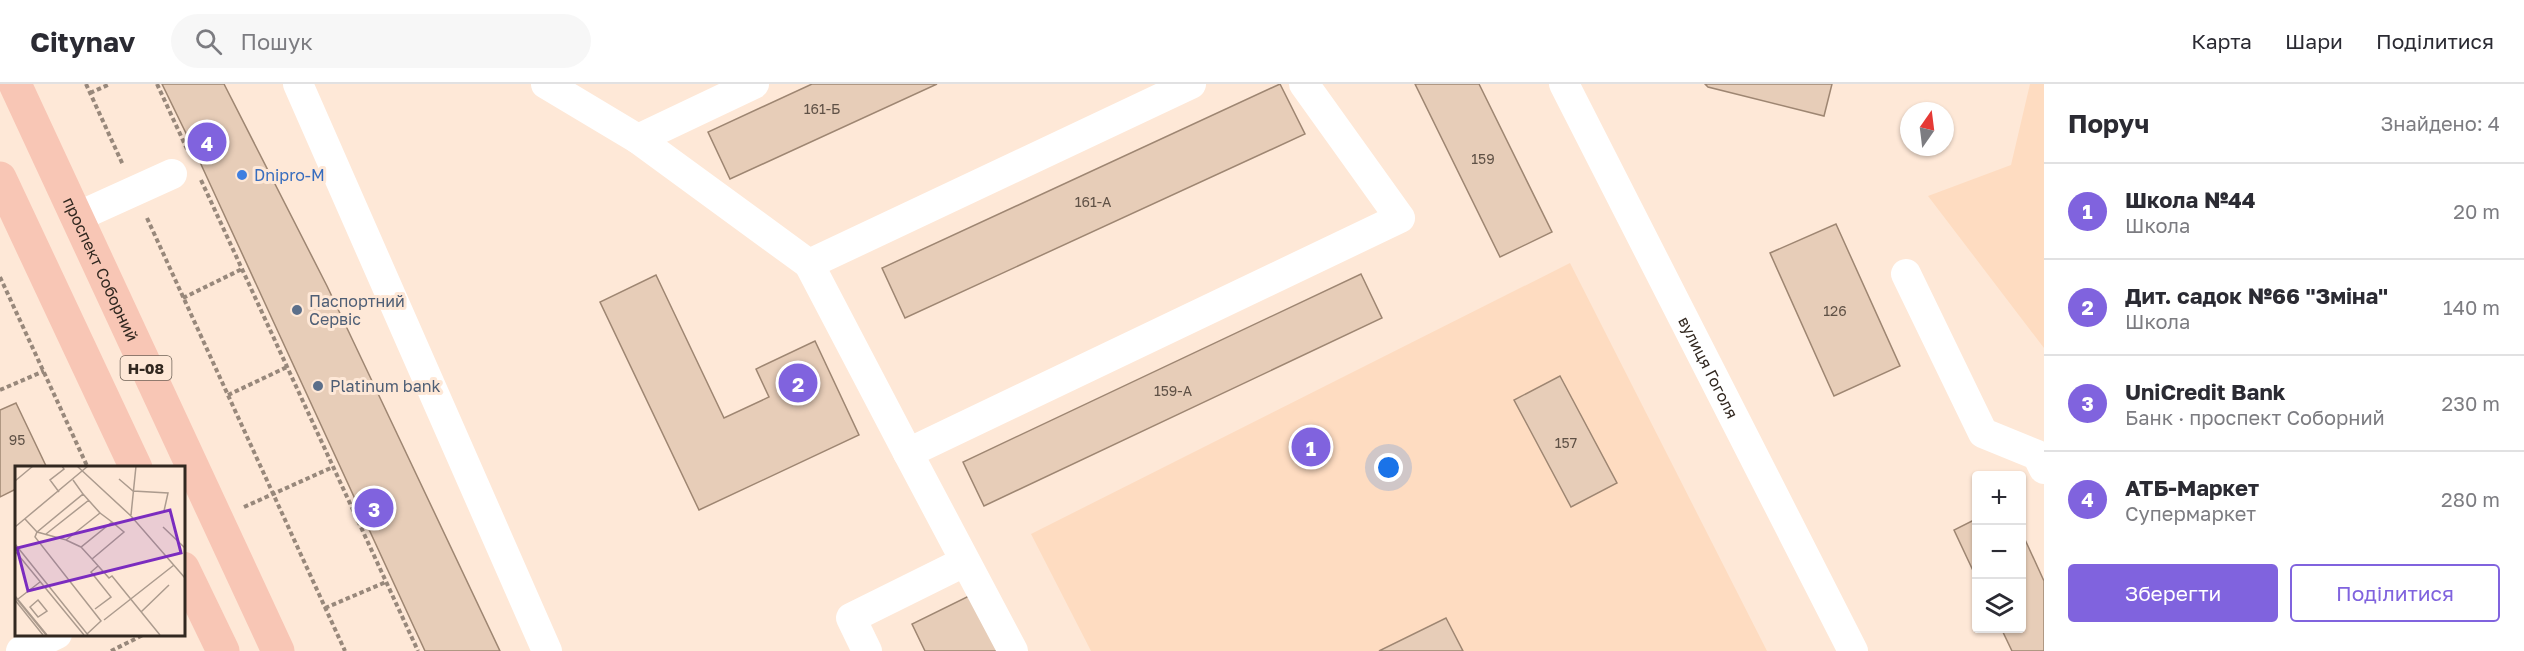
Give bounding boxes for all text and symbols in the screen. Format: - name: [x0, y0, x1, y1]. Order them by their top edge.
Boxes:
- search box: [171, 14, 591, 68]
- text: Citynav: [30, 25, 135, 58]
- icon: search: [192, 25, 225, 58]
- text: Пошук: [240, 28, 313, 55]
- text: Карта: [2191, 28, 2252, 54]
- text: Шари: [2285, 28, 2343, 54]
- text: Поділитися: [2376, 28, 2494, 54]
- house number: 161-Б: [804, 100, 840, 117]
- north arrow: [1900, 102, 1954, 156]
- text: Поруч: [2068, 108, 2149, 139]
- text: Знайдено: 4: [2380, 111, 2500, 135]
- pin: 4: [188, 120, 226, 164]
- house number: 159: [1471, 150, 1495, 167]
- place label: Dnipro-M: [254, 165, 325, 185]
- marker: Dnipro-M: [235, 168, 249, 182]
- text: Школа №44: [2125, 186, 2256, 213]
- house number: 161-А: [1075, 193, 1112, 210]
- street label: проспект Соборний: [59, 194, 143, 344]
- text: 1: [2082, 199, 2093, 223]
- text: 20 m: [2453, 199, 2500, 223]
- text: Школа: [2125, 213, 2190, 237]
- text: Дит. садок №66 "Зміна": [2125, 282, 2388, 309]
- place label: Паспортний Сервіс: [309, 291, 405, 329]
- text: 2: [2081, 295, 2094, 319]
- text: 140 m: [2443, 295, 2500, 319]
- house number: 126: [1823, 302, 1847, 319]
- marker: Паспортний Сервіс: [290, 303, 304, 317]
- text: Школа: [2125, 309, 2190, 333]
- street label: вулиця Гоголя: [1674, 313, 1743, 422]
- road number: Н-08: [120, 356, 172, 380]
- pin: 2: [778, 360, 818, 406]
- place label: Platinum bank: [330, 376, 441, 396]
- text: UniCredit Bank: [2125, 378, 2285, 405]
- marker: Platinum bank: [311, 379, 325, 393]
- house number: 159-А: [1154, 382, 1193, 399]
- text: 3: [2081, 391, 2094, 415]
- text: 230 m: [2442, 391, 2500, 415]
- text: Банк · проспект Соборний: [2125, 405, 2385, 429]
- pin: 1: [1292, 424, 1330, 470]
- house number: 95: [9, 431, 25, 448]
- house number: 157: [1555, 434, 1577, 451]
- your location: [1374, 453, 1403, 482]
- inset map: [15, 466, 184, 636]
- map controls: [1972, 471, 2026, 633]
- button: +: [1972, 471, 2026, 525]
- text: АТБ-Маркет: [2125, 474, 2259, 501]
- pin: 3: [354, 486, 394, 530]
- text: 4: [2081, 487, 2094, 511]
- text: 280 m: [2441, 487, 2500, 511]
- text: Супермаркет: [2125, 501, 2256, 525]
- button: −: [1972, 525, 2026, 579]
- button: Зберегти: [2068, 564, 2278, 622]
- button: Поділитися: [2290, 564, 2500, 622]
- button: layers: [1972, 579, 2026, 633]

